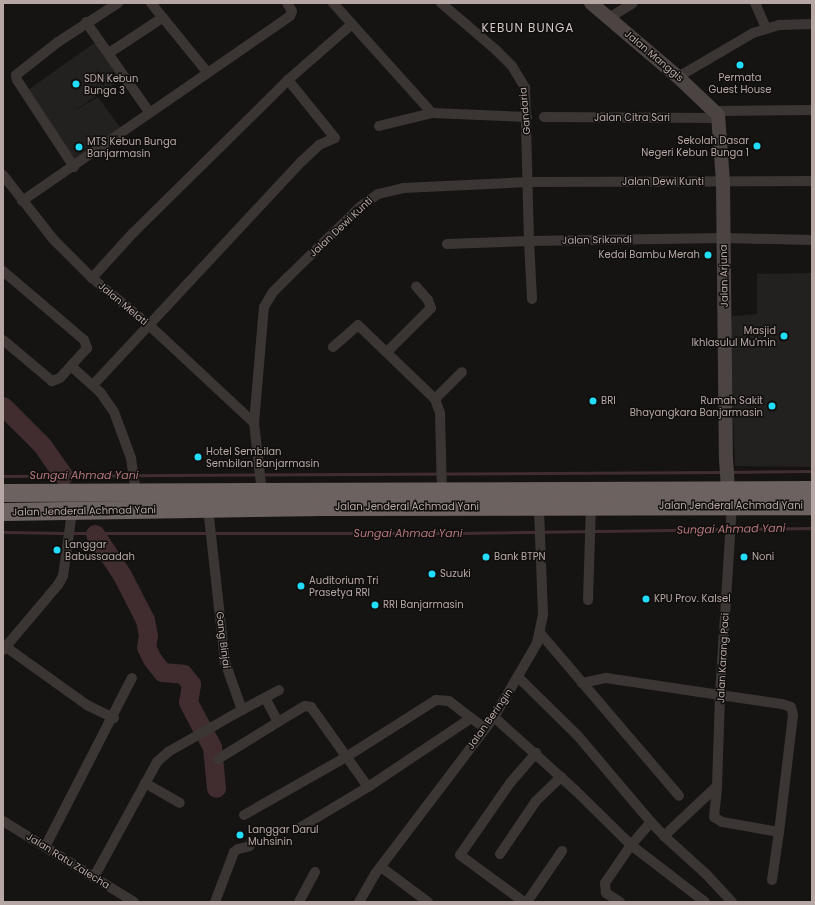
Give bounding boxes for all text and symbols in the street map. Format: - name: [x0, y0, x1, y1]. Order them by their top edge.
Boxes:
- district label: KEBUN BUNGA: [482, 21, 574, 35]
- street label: Jalan Manggis: [622, 28, 686, 84]
- marker: Permata Guest House: [735, 60, 745, 70]
- place label: Permata Guest House: [708, 71, 772, 94]
- place label: SDN Kebun Bunga 3: [84, 72, 138, 96]
- marker: SDN Kebun Bunga 3: [71, 79, 81, 89]
- street label: Gandaria: [517, 87, 533, 135]
- street label: Jalan Citra Sari: [594, 112, 670, 124]
- place label: Sekolah Dasar Negeri Kebun Bunga 1: [641, 134, 749, 158]
- place label: MTS Kebun Bunga Banjarmasin: [87, 135, 176, 158]
- marker: Sekolah Dasar Negeri Kebun Bunga 1: [752, 141, 762, 151]
- marker: MTS Kebun Bunga Banjarmasin: [74, 142, 84, 152]
- street label: Jalan Dewi Kunti: [622, 176, 704, 188]
- street label: Jalan Dewi Kunti: [307, 195, 375, 259]
- street label: Jalan Srikandi: [562, 233, 632, 247]
- street label: Jalan Arjuna: [717, 244, 731, 308]
- place label: Kedai Bambu Merah: [598, 249, 700, 261]
- marker: Kedai Bambu Merah: [703, 250, 713, 260]
- street label: Jalan Melati: [96, 280, 150, 328]
- place label: Masjid Ikhlasulul Mu'min: [691, 324, 776, 348]
- marker: Masjid Ikhlasulul Mu'min: [779, 331, 789, 341]
- place label: Rumah Sakit Bhayangkara Banjarmasin: [630, 394, 763, 418]
- place label: BRI: [601, 395, 616, 407]
- marker: BRI: [588, 396, 598, 406]
- marker: Rumah Sakit Bhayangkara Banjarmasin: [766, 400, 778, 412]
- place label: Hotel Sembilan Sembilan Banjarmasin: [206, 445, 319, 468]
- marker: Hotel Sembilan Sembilan Banjarmasin: [193, 452, 203, 462]
- water label: Sungai Ahmad Yani: [30, 468, 138, 482]
- street label: Jalan Jenderal Achmad Yani: [659, 500, 803, 512]
- street label: Jalan Jenderal Achmad Yani: [335, 501, 479, 513]
- street label: Jalan Jenderal Achmad Yani: [12, 504, 156, 518]
- water label: Sungai Ahmad Yani: [676, 521, 786, 537]
- water label: Sungai Ahmad Yani: [354, 526, 462, 540]
- place label: Langgar Babussaadah: [65, 538, 135, 562]
- marker: Langgar Babussaadah: [52, 545, 62, 555]
- place label: Bank BTPN: [494, 551, 545, 563]
- place label: Noni: [752, 551, 774, 563]
- marker: Bank BTPN: [481, 552, 491, 562]
- marker: Noni: [739, 552, 749, 562]
- place label: Suzuki: [440, 568, 471, 580]
- marker: Suzuki: [427, 569, 437, 579]
- place label: Auditorium Tri Prasetya RRI: [309, 574, 379, 598]
- marker: Auditorium Tri Prasetya RRI: [296, 581, 306, 591]
- place label: KPU Prov. Kalsel: [654, 593, 731, 605]
- marker: KPU Prov. Kalsel: [641, 594, 651, 604]
- place label: RRI Banjarmasin: [383, 599, 464, 611]
- marker: RRI Banjarmasin: [370, 600, 380, 610]
- street label: Gang Binjai: [214, 611, 232, 669]
- street label: Jalan Karang Paci: [715, 612, 731, 704]
- street label: Jalan Beringin: [465, 687, 515, 751]
- place label: Langgar Darul Muhsinin: [248, 823, 319, 846]
- street label: Jalan Ratu Zalecha: [24, 830, 112, 892]
- marker: Langgar Darul Muhsinin: [235, 830, 245, 840]

